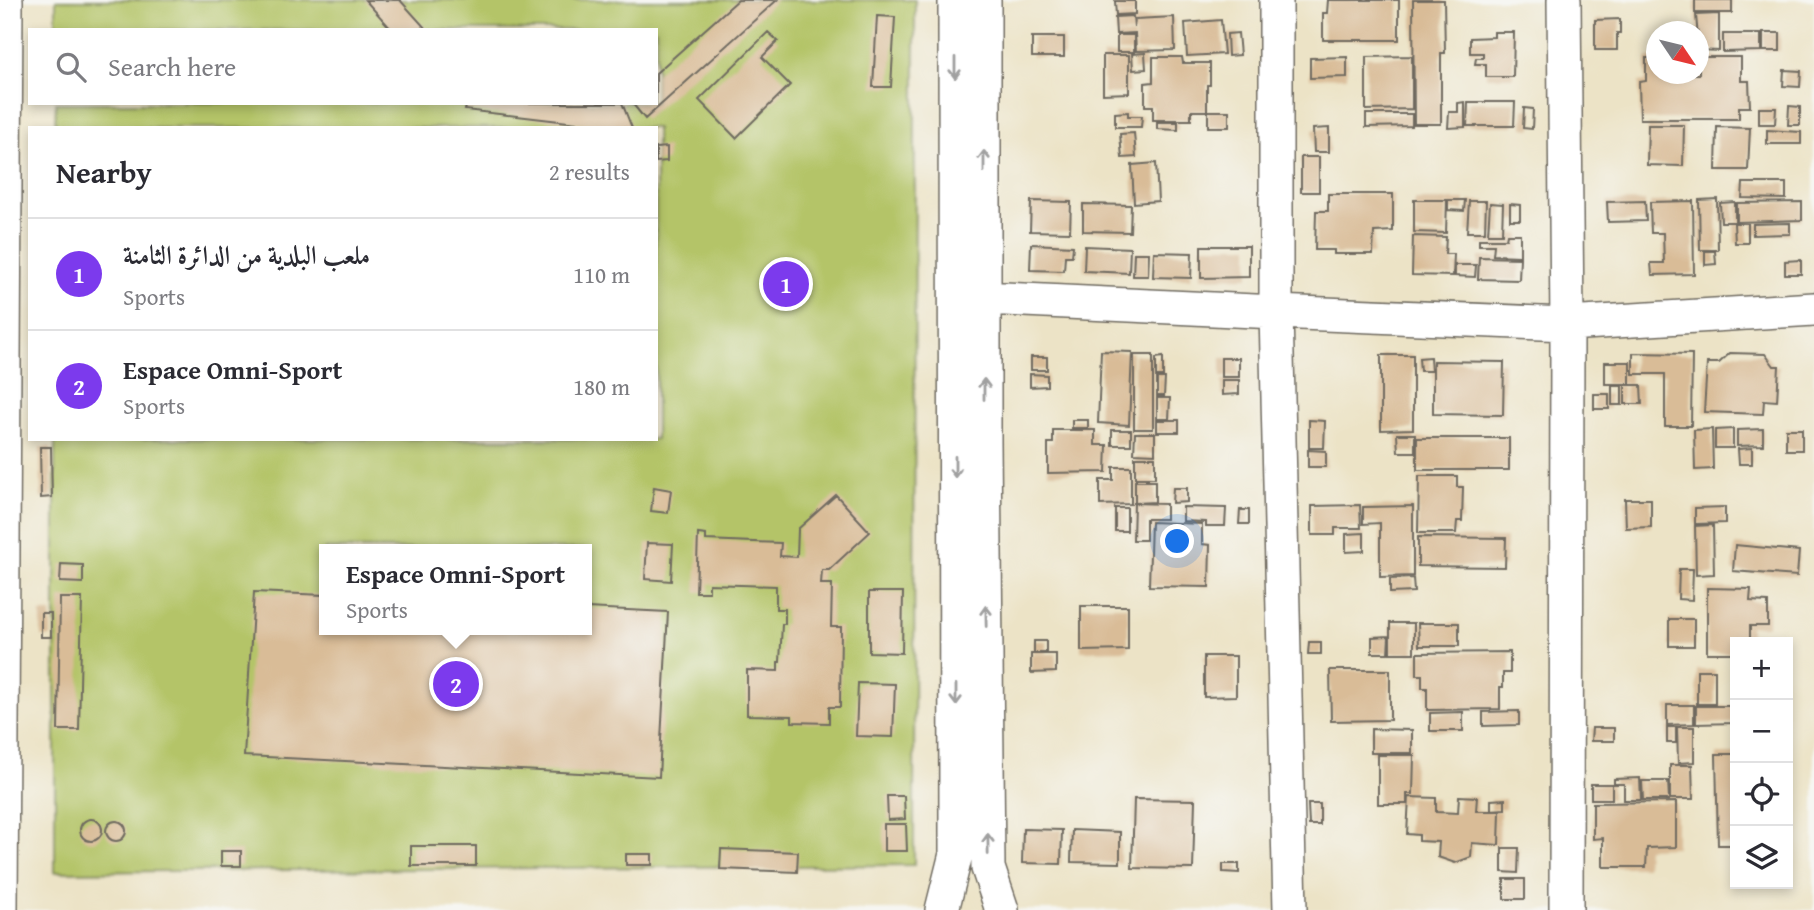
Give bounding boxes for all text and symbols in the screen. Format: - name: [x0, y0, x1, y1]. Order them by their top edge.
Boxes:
- north arrow: [1646, 21, 1709, 84]
- search box: [28, 28, 658, 105]
- text: Search here: [108, 47, 236, 86]
- icon: search: [52, 48, 90, 86]
- one-way arrow: [948, 56, 962, 79]
- text: Nearby: [56, 150, 152, 194]
- one-way arrow: [977, 150, 991, 173]
- text: 2 results: [549, 155, 630, 188]
- text: ملعب البلدية من الدائرة الثامنة: [123, 235, 370, 274]
- text: 1: [73, 258, 85, 291]
- text: 110 m: [573, 258, 630, 291]
- pin: 1: [763, 258, 809, 310]
- text: Sports: [123, 280, 185, 313]
- text: Espace Omni-Sport: [123, 350, 342, 389]
- text: 2: [73, 370, 85, 403]
- text: 180 m: [573, 370, 630, 403]
- one-way arrow: [977, 378, 991, 401]
- text: Sports: [123, 389, 185, 422]
- one-way arrow: [948, 455, 962, 478]
- your location: [1160, 524, 1194, 558]
- popup: [319, 544, 592, 635]
- text: Espace Omni-Sport: [346, 554, 565, 593]
- text: Sports: [346, 593, 408, 626]
- one-way arrow: [979, 605, 992, 628]
- map controls: [1730, 637, 1793, 889]
- button: +: [1730, 637, 1793, 700]
- pin: 2: [433, 658, 479, 710]
- one-way arrow: [949, 683, 963, 706]
- button: −: [1730, 700, 1793, 763]
- button: locate: [1730, 763, 1793, 826]
- button: layers: [1730, 826, 1793, 889]
- one-way arrow: [981, 833, 995, 856]

